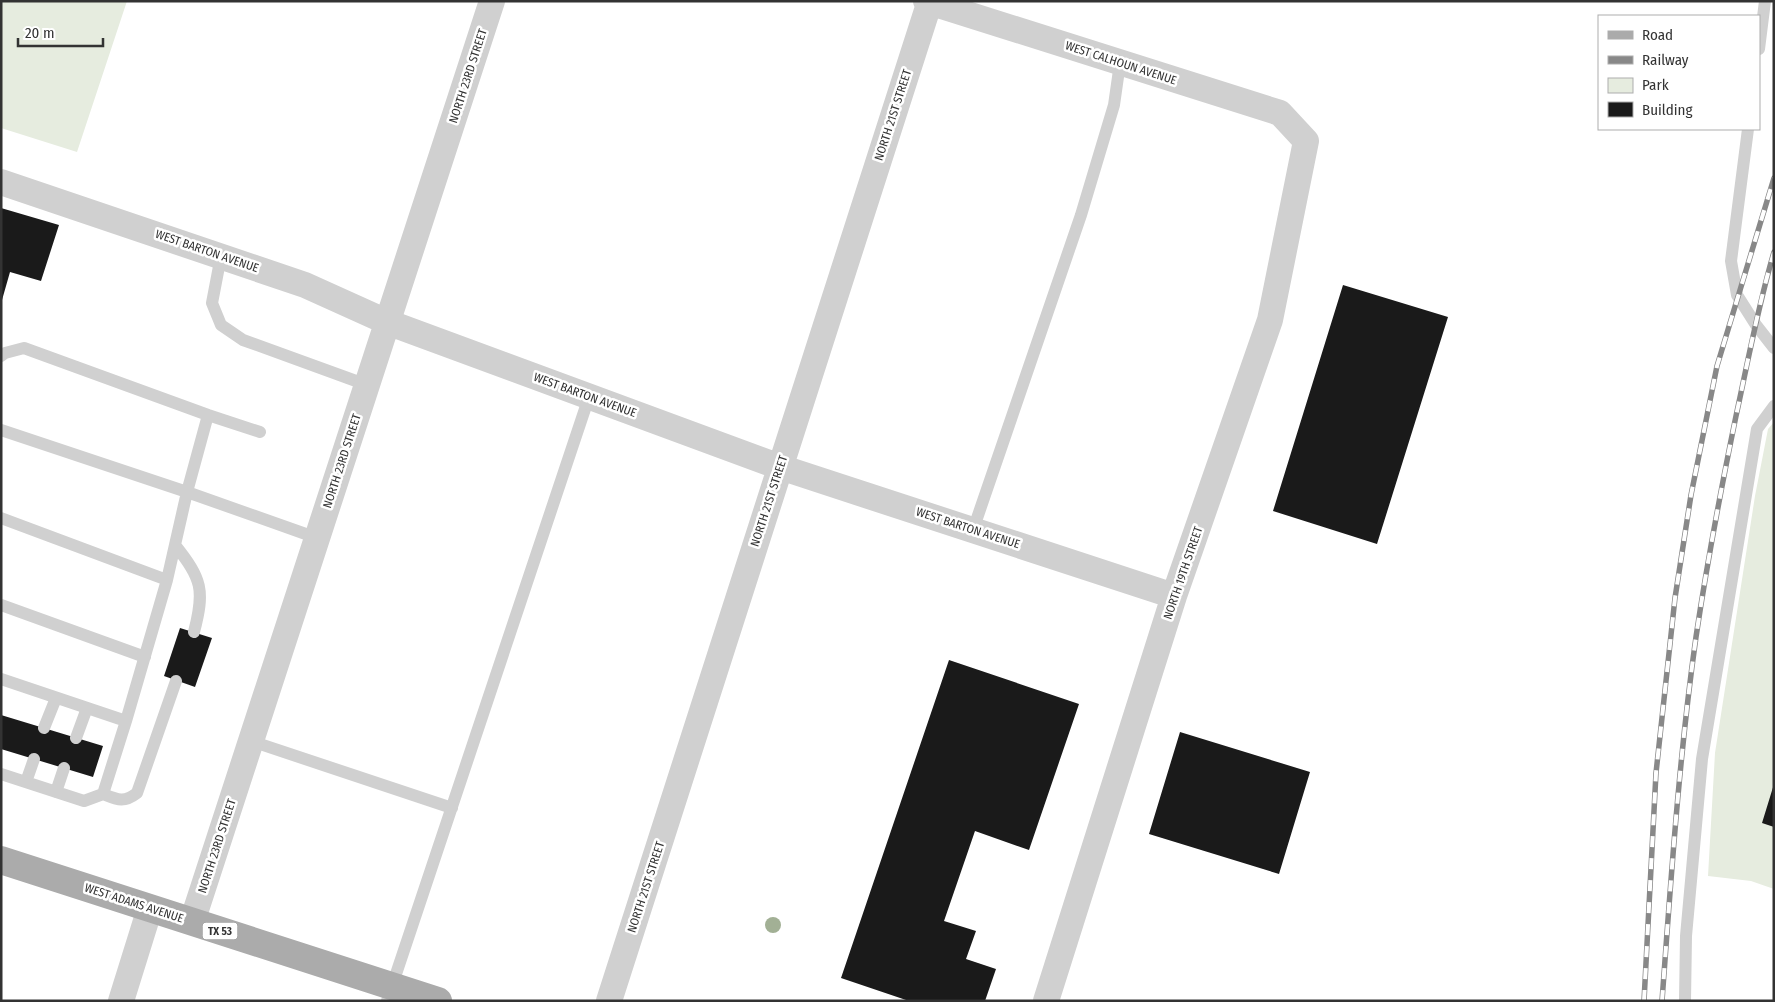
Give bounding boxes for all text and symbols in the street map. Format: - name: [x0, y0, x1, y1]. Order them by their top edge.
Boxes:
- scale bar: [18, 15, 102, 47]
- legend: [1598, 15, 1760, 130]
- text: 20 m: [25, 24, 55, 42]
- text: Road: [1642, 26, 1673, 44]
- street label: NORTH 23RD STREET: [446, 27, 490, 125]
- street label: WEST CALHOUN AVENUE: [1064, 38, 1179, 88]
- text: Railway: [1642, 51, 1689, 69]
- street label: NORTH 21ST STREET: [872, 67, 914, 162]
- text: Park: [1642, 76, 1669, 94]
- text: Building: [1642, 101, 1693, 119]
- street label: WEST BARTON AVENUE: [154, 227, 261, 275]
- street label: WEST BARTON AVENUE: [532, 370, 639, 420]
- street label: NORTH 23RD STREET: [320, 412, 364, 510]
- street label: NORTH 21ST STREET: [748, 453, 790, 548]
- street label: WEST BARTON AVENUE: [914, 505, 1022, 552]
- street label: NORTH 19TH STREET: [1161, 524, 1206, 621]
- street label: NORTH 23RD STREET: [195, 797, 239, 895]
- street label: NORTH 21ST STREET: [625, 839, 667, 934]
- street label: WEST ADAMS AVENUE: [83, 880, 185, 926]
- road number: TX 53: [202, 922, 238, 939]

